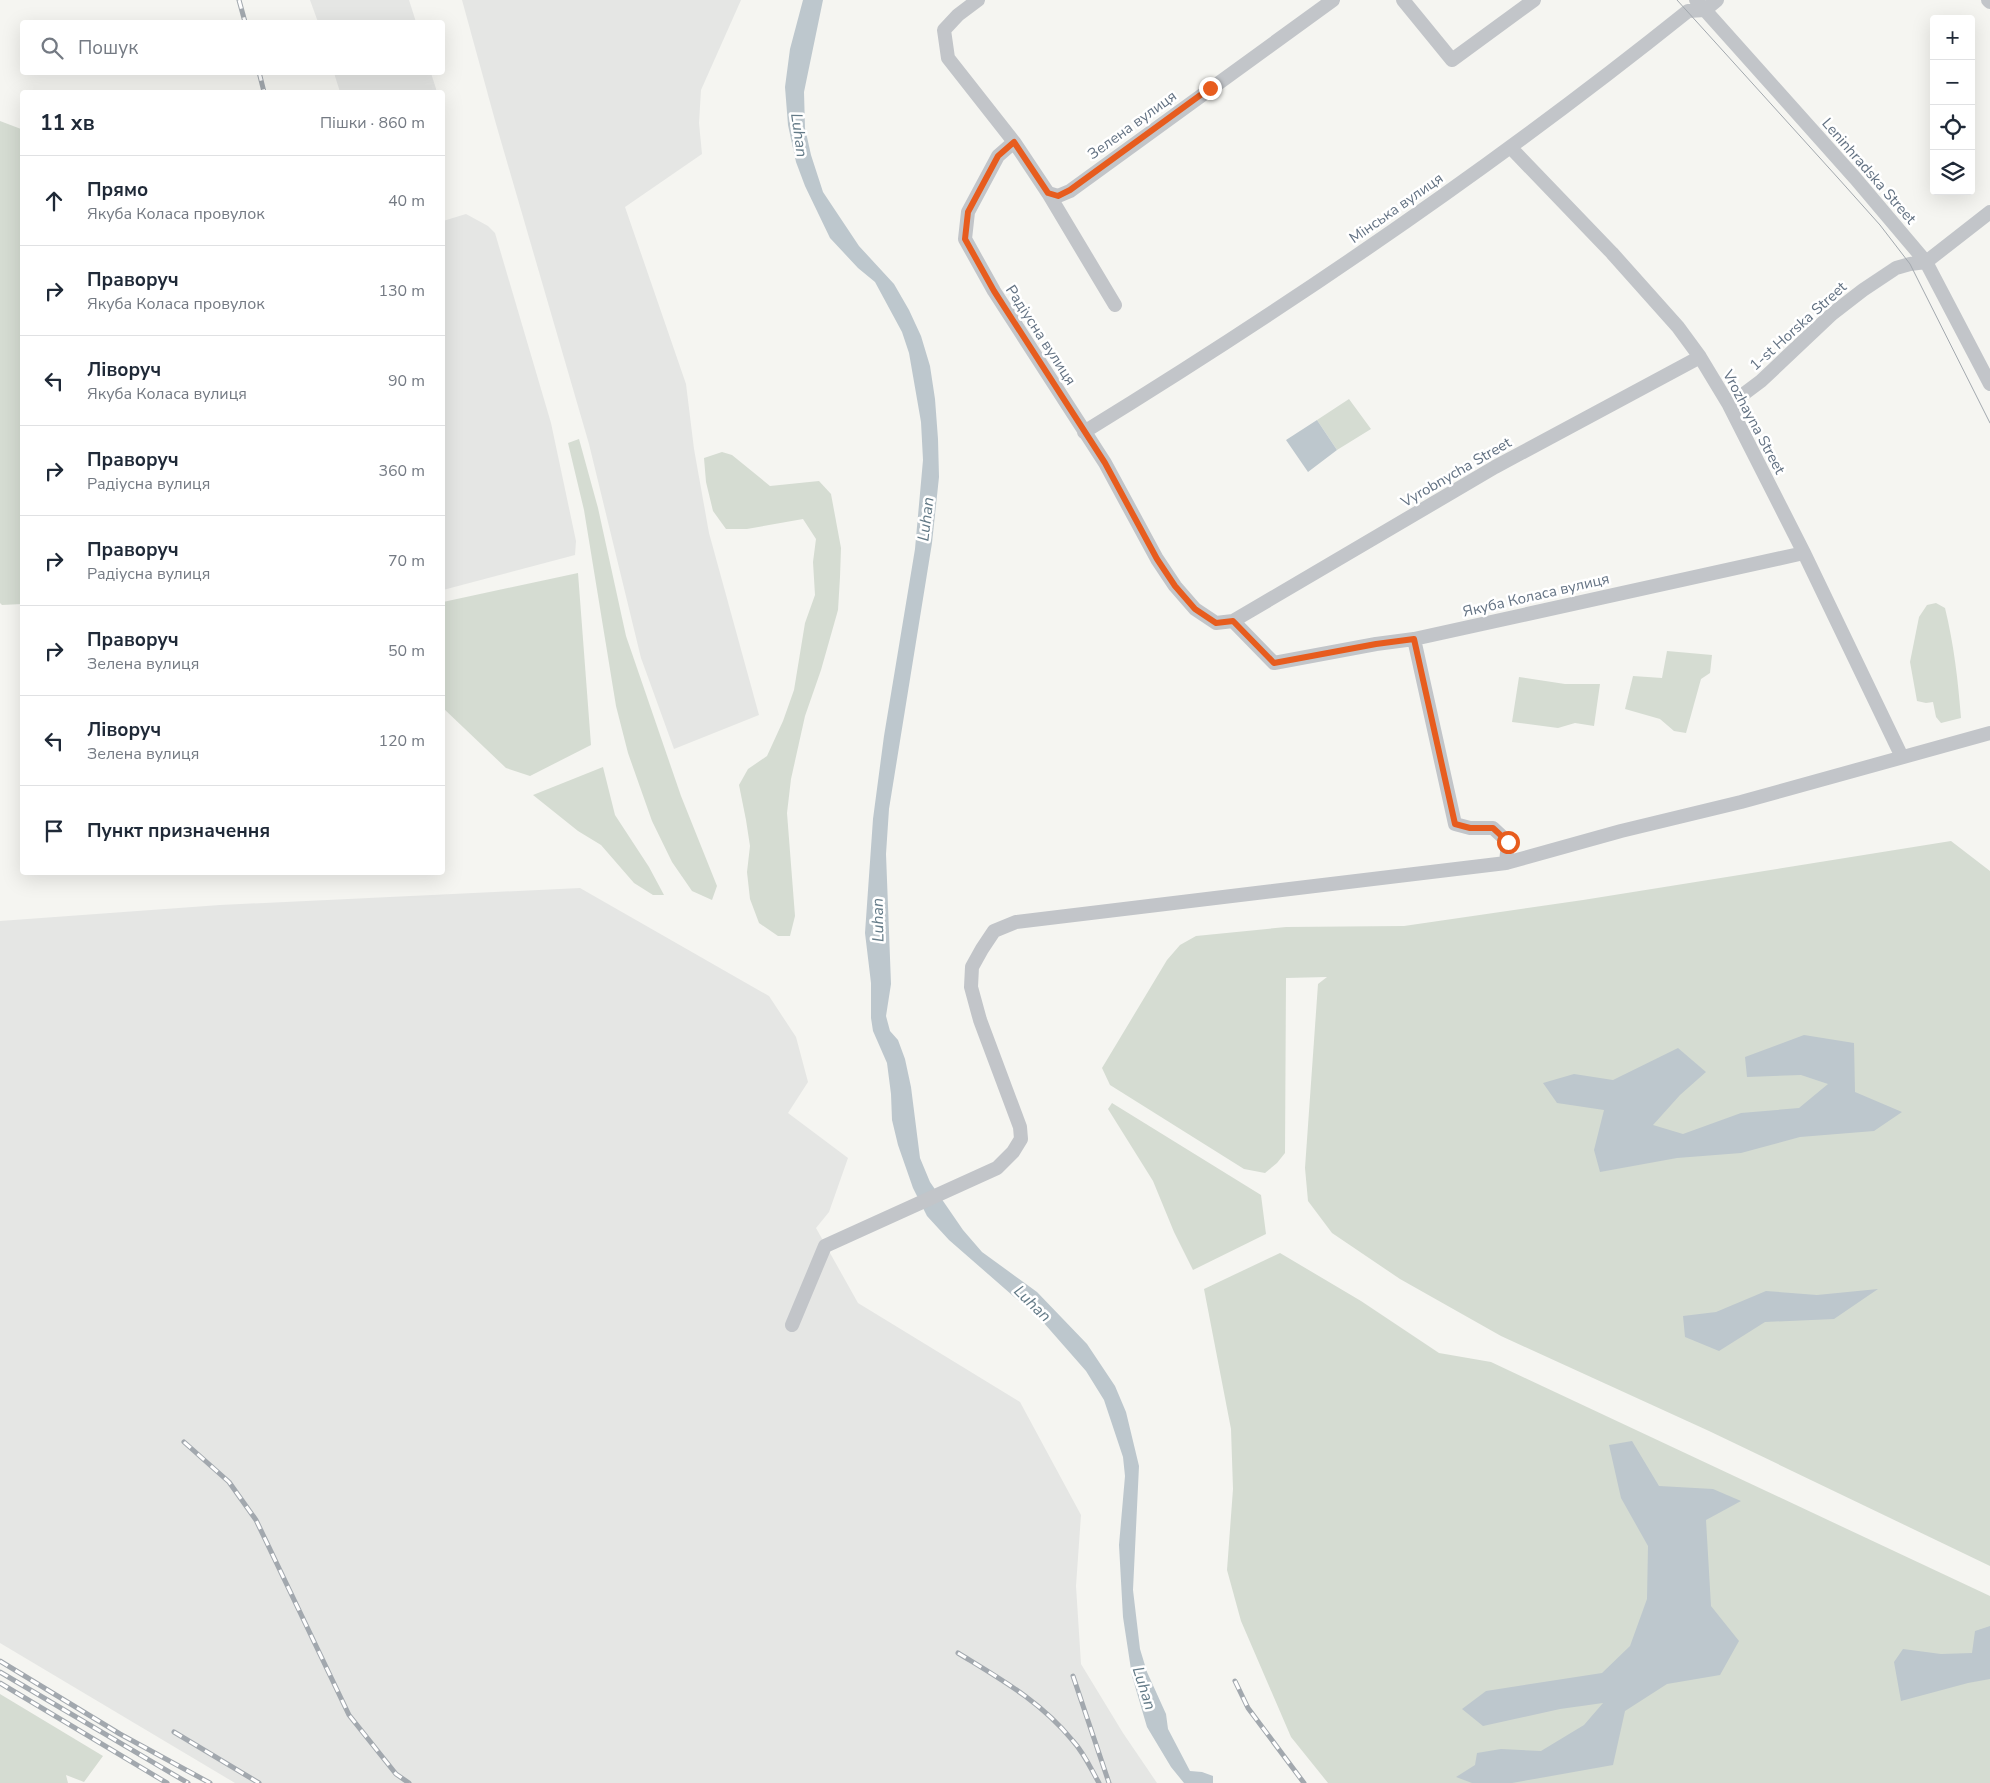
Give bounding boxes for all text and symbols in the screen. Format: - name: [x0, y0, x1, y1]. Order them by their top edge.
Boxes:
- map controls: [1930, 15, 1975, 195]
- button: +: [1930, 15, 1975, 60]
- search box: [20, 20, 445, 75]
- icon: search: [38, 34, 66, 62]
- text: Пошук: [78, 35, 138, 61]
- button: −: [1930, 60, 1975, 105]
- route end: [1199, 77, 1222, 100]
- street label: Зелена вулиця: [1084, 86, 1180, 164]
- button: locate: [1930, 105, 1975, 150]
- text: 11 хв: [40, 109, 95, 137]
- text: Пішки · 860 m: [320, 112, 425, 134]
- water label: Luhan: [785, 112, 813, 159]
- street label: Leninhradska Street: [1817, 114, 1921, 229]
- button: layers: [1930, 150, 1975, 195]
- street label: Мінська вулиця: [1345, 168, 1447, 248]
- text: Прямо: [87, 177, 148, 203]
- icon: ahead: [40, 187, 68, 215]
- text: 40 m: [388, 190, 425, 212]
- text: Якуба Коласа провулок: [87, 203, 265, 225]
- text: Праворуч: [87, 267, 179, 293]
- icon: right: [40, 277, 68, 305]
- street label: 1-st Horska Street: [1745, 277, 1851, 375]
- text: 130 m: [378, 280, 425, 302]
- street label: Радіусна вулиця: [1001, 281, 1081, 389]
- text: Якуба Коласа провулок: [87, 293, 265, 315]
- text: Ліворуч: [87, 357, 161, 383]
- street label: Vrozhayna Street: [1718, 366, 1790, 478]
- icon: left: [40, 367, 68, 395]
- text: 90 m: [388, 370, 425, 392]
- text: Якуба Коласа вулиця: [87, 383, 247, 405]
- street label: Vyrobnycha Street: [1396, 432, 1515, 512]
- text: Праворуч: [87, 447, 179, 473]
- icon: right: [40, 457, 68, 485]
- text: 360 m: [378, 460, 425, 482]
- text: Радіусна вулиця: [87, 473, 210, 495]
- water label: Luhan: [912, 496, 940, 542]
- text: Праворуч: [87, 537, 179, 563]
- icon: right: [40, 547, 68, 575]
- text: 70 m: [388, 550, 425, 572]
- text: Радіусна вулиця: [87, 563, 210, 585]
- street label: Якуба Коласа вулиця: [1461, 568, 1611, 622]
- text: Праворуч: [87, 627, 179, 653]
- icon: right: [40, 637, 68, 665]
- text: 50 m: [388, 640, 425, 662]
- text: Зелена вулиця: [87, 653, 199, 675]
- text: Ліворуч: [87, 717, 161, 743]
- icon: left: [40, 727, 68, 755]
- text: 120 m: [378, 730, 425, 752]
- text: Зелена вулиця: [87, 743, 199, 765]
- icon: arrive: [40, 817, 68, 845]
- text: Пункт призначення: [87, 818, 270, 844]
- route start: [1497, 831, 1520, 854]
- water label: Luhan: [867, 898, 889, 942]
- water label: Luhan: [1009, 1280, 1056, 1327]
- water label: Luhan: [1127, 1664, 1161, 1713]

